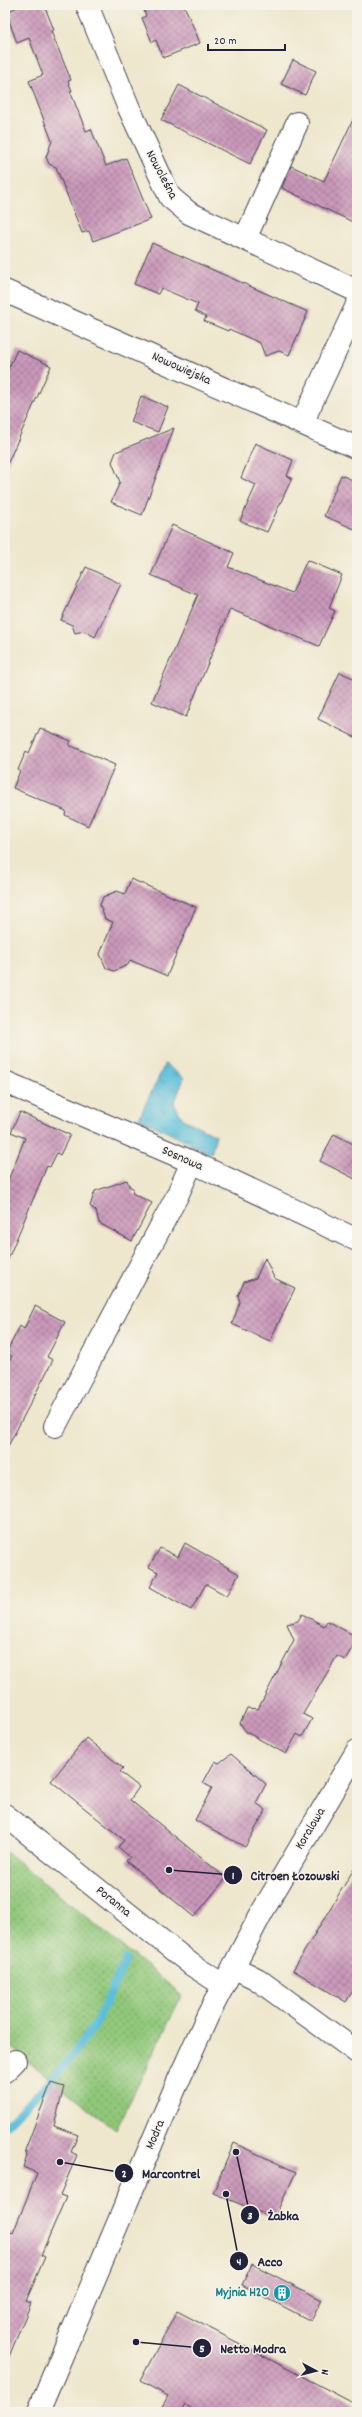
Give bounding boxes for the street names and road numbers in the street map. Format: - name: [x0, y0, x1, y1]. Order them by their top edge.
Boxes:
- street label: Nowoleśna: [140, 147, 182, 204]
- street label: Nowowiejska: [148, 347, 215, 391]
- street label: Sosnowa: [158, 1142, 206, 1177]
- street label: Koralowa: [291, 1804, 331, 1854]
- street label: Poranna: [91, 1882, 136, 1923]
- street label: Modra: [141, 2116, 171, 2153]

